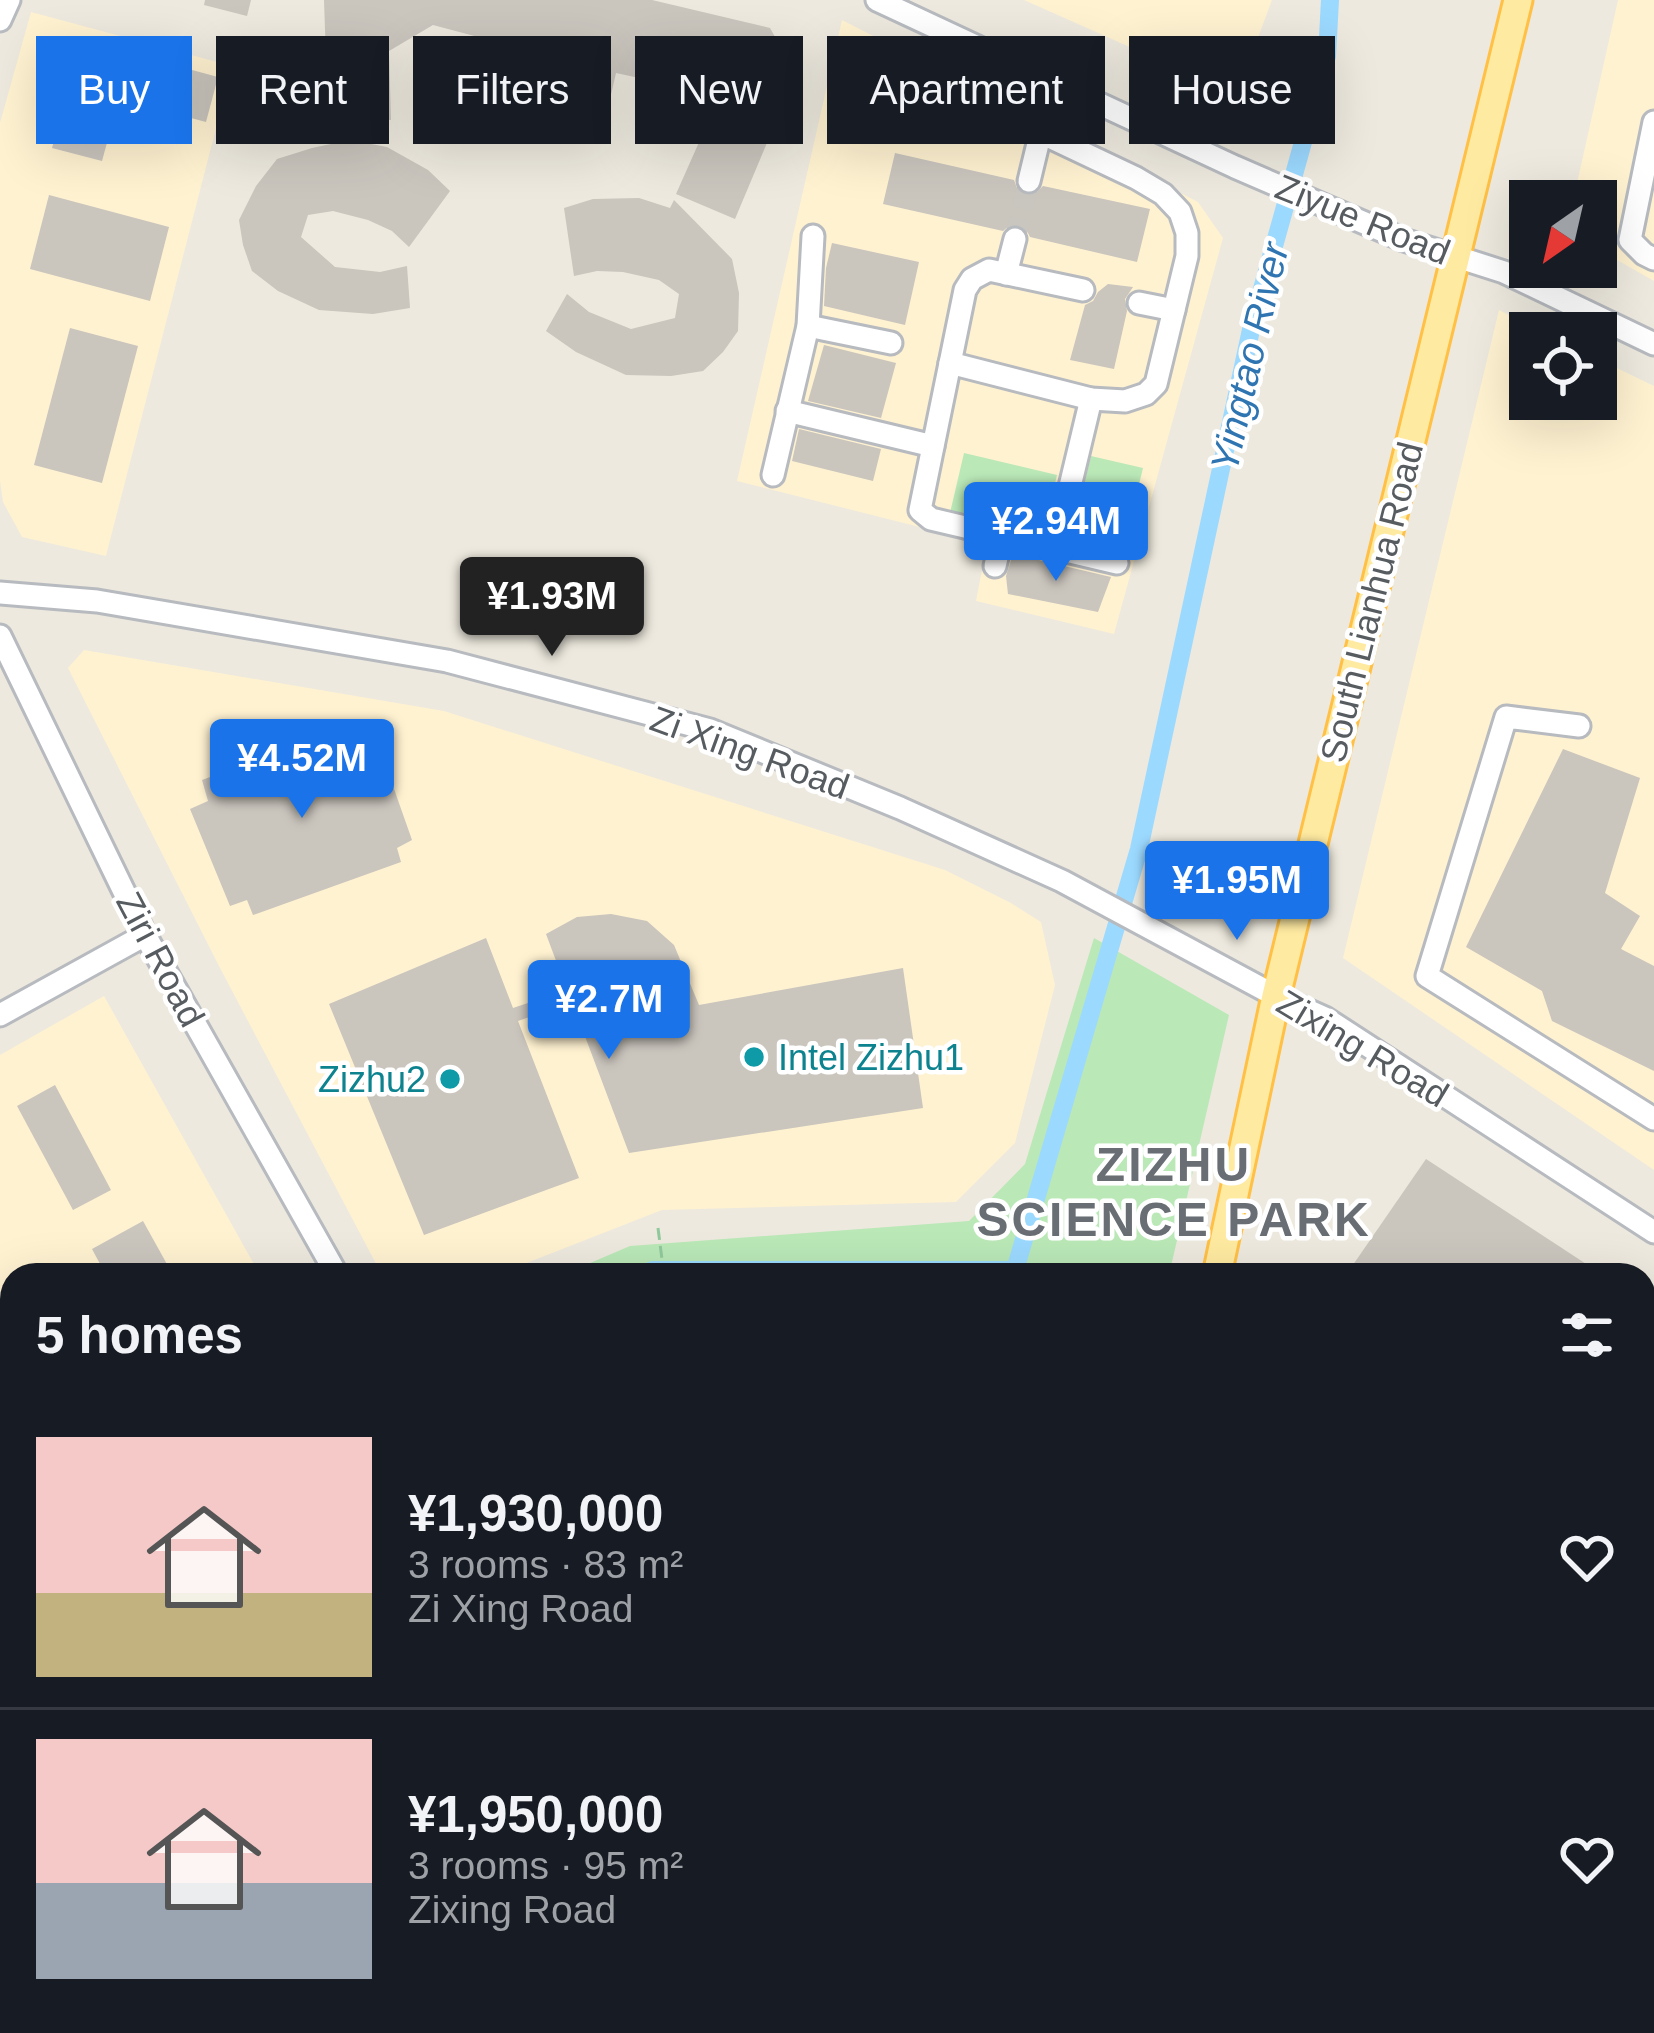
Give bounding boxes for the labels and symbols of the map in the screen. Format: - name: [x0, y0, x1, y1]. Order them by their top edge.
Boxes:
- street label: Ziyue Road: [1270, 166, 1456, 273]
- north arrow: [1509, 180, 1617, 288]
- water label: Yingtao River: [1202, 237, 1297, 476]
- street label: South Lianhua Road: [1312, 438, 1431, 766]
- pin: ¥2.94M: [958, 482, 1154, 584]
- pin: ¥1.93M: [454, 557, 650, 659]
- street label: Zi Xing Road: [645, 698, 855, 807]
- pin: ¥4.52M: [204, 719, 400, 821]
- pin: ¥1.95M: [1139, 841, 1335, 943]
- street label: Ziri Road: [108, 885, 213, 1033]
- pin: ¥2.7M: [525, 960, 693, 1062]
- street label: Zixing Road: [1270, 981, 1456, 1115]
- place label: Intel Zizhu1: [778, 1037, 964, 1078]
- marker: Intel Zizhu1: [741, 1044, 767, 1070]
- place label: Zizhu2: [318, 1059, 426, 1100]
- marker: Zizhu2: [437, 1066, 463, 1092]
- district label: ZIZHU SCIENCE PARK: [976, 1138, 1372, 1246]

